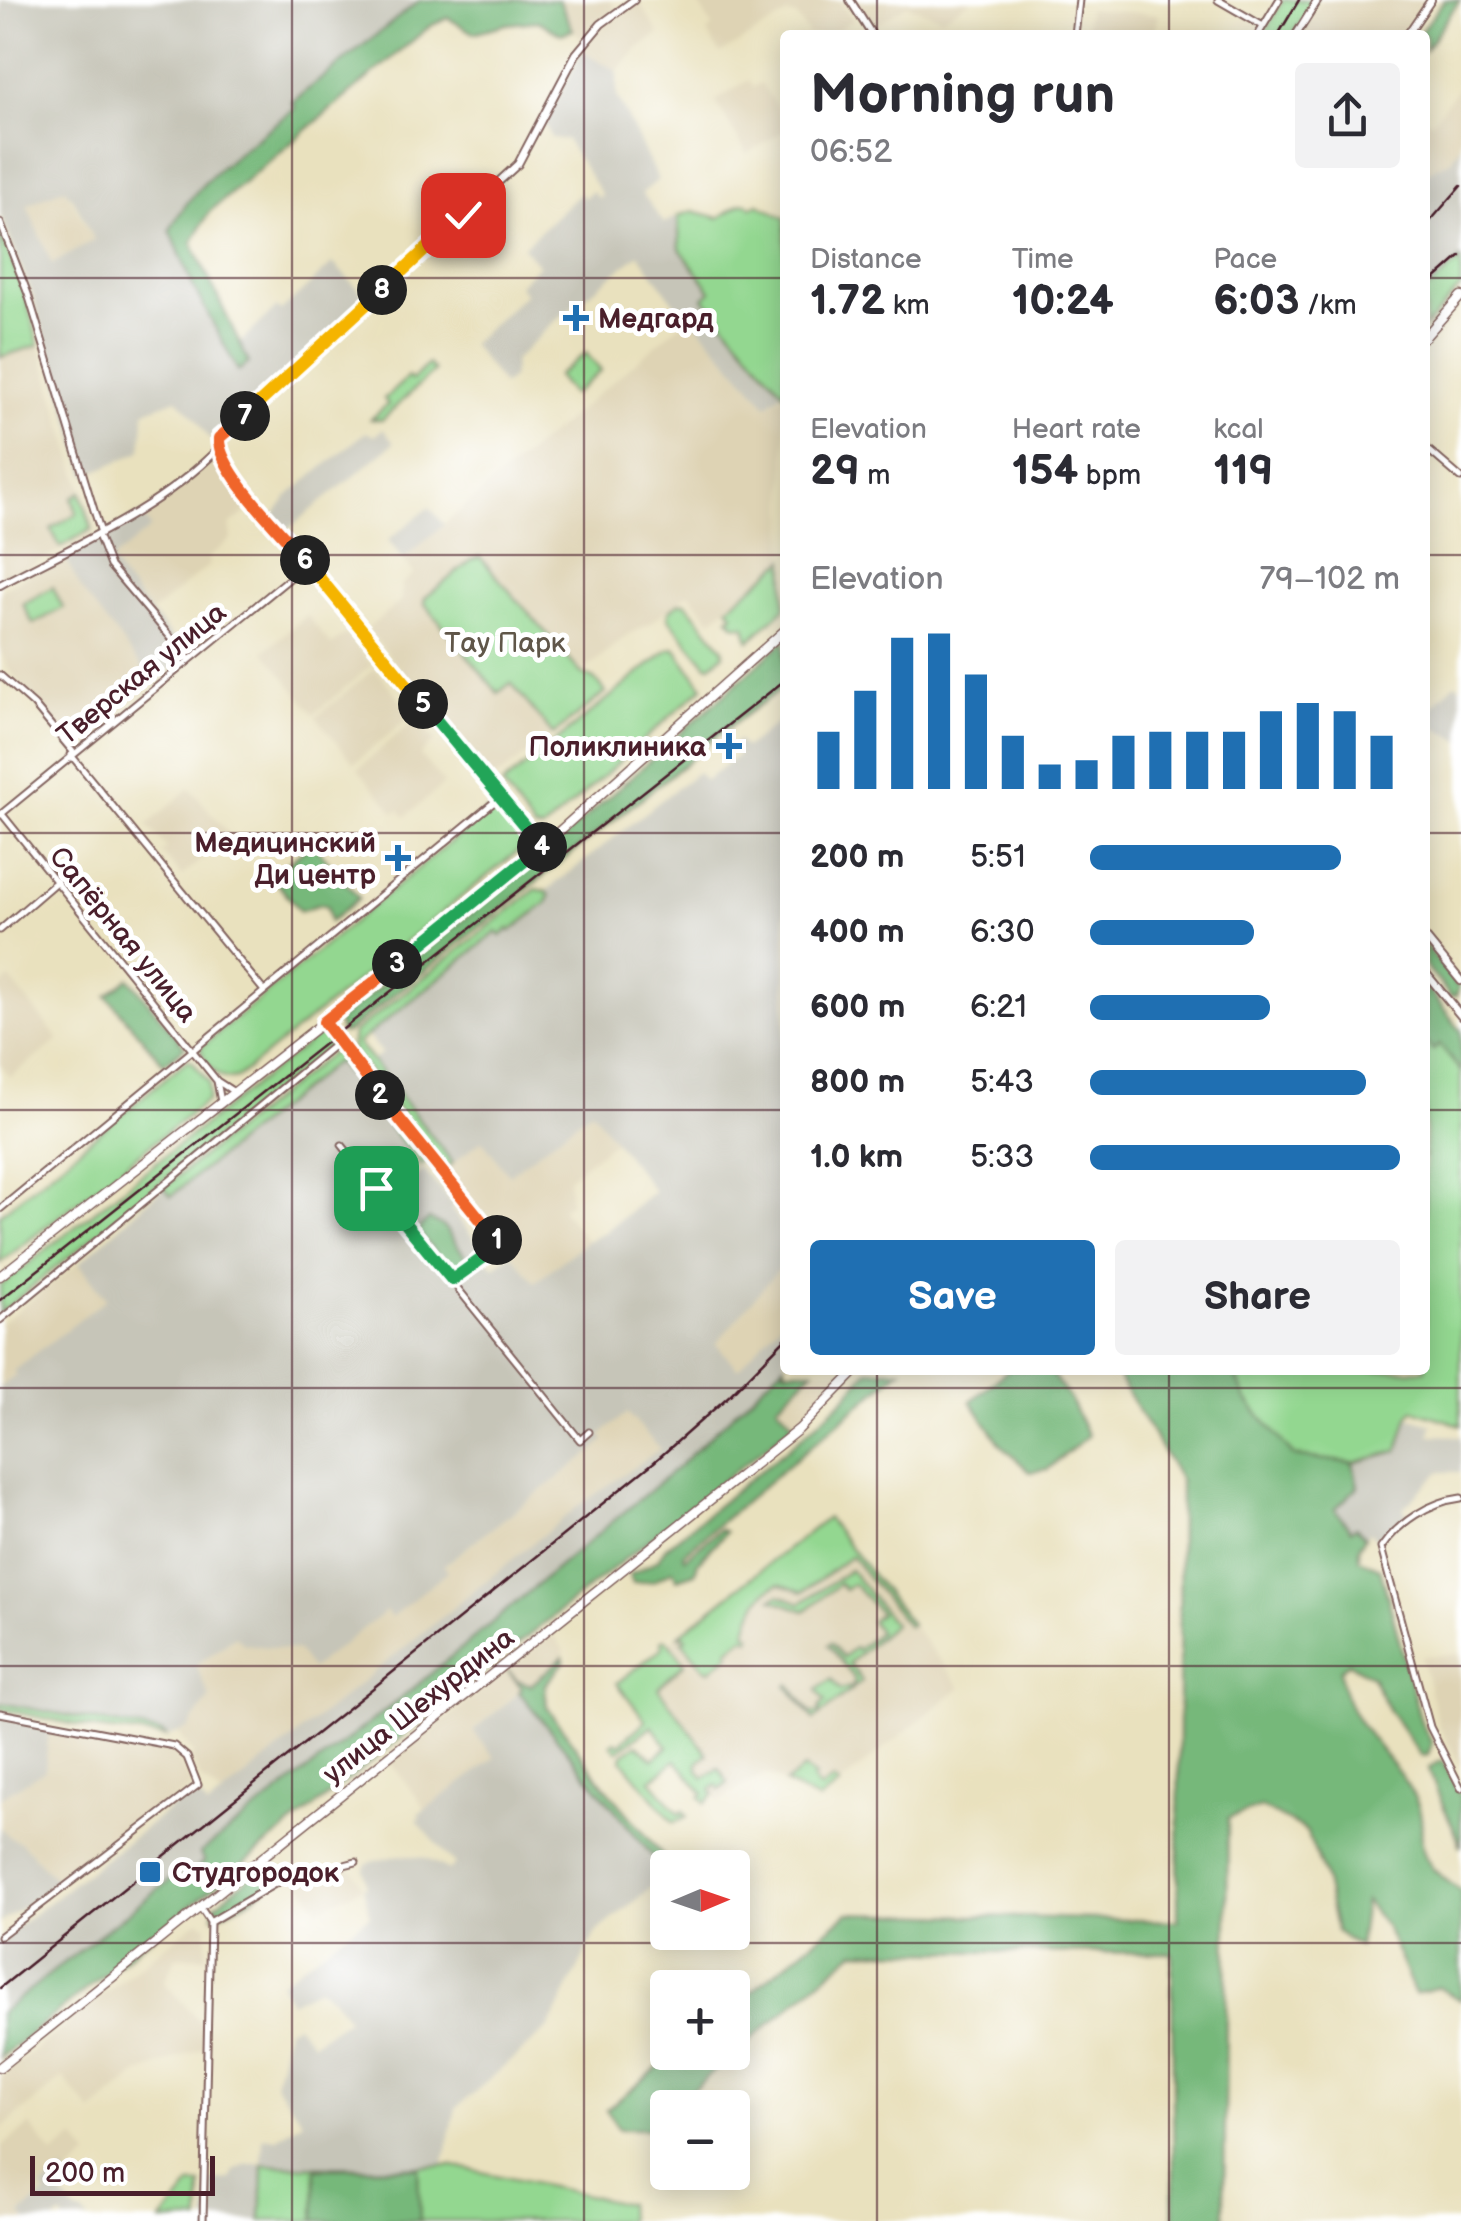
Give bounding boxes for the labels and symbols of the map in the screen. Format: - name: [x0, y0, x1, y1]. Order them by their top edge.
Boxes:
- pin: [421, 173, 506, 258]
- pin: 8: [357, 265, 407, 315]
- place label: Медгард: [598, 303, 714, 336]
- marker: Медгард: [563, 305, 589, 331]
- pin: 7: [220, 391, 270, 441]
- pin: 6: [280, 535, 330, 585]
- street label: Тверская улица: [51, 596, 233, 752]
- park label: Тау Парк: [444, 627, 566, 660]
- pin: 5: [398, 679, 448, 729]
- place label: Поликлиника: [529, 731, 707, 764]
- marker: Поликлиника: [716, 733, 742, 759]
- pin: 4: [517, 822, 567, 872]
- place label: Медицинский Ди центр: [194, 827, 376, 892]
- street label: Сапёрная улица: [42, 841, 204, 1030]
- marker: Медицинский Ди центр: [385, 845, 411, 871]
- pin: 3: [372, 939, 422, 989]
- pin: 2: [355, 1070, 405, 1120]
- pin: [334, 1146, 419, 1231]
- pin: 1: [472, 1215, 522, 1265]
- street label: улица Шехурдина: [317, 1621, 521, 1791]
- north arrow: [650, 1850, 750, 1950]
- place label: Студгородок: [172, 1857, 340, 1890]
- marker: Студгородок: [137, 1859, 163, 1885]
- scale bar: [30, 2151, 215, 2196]

